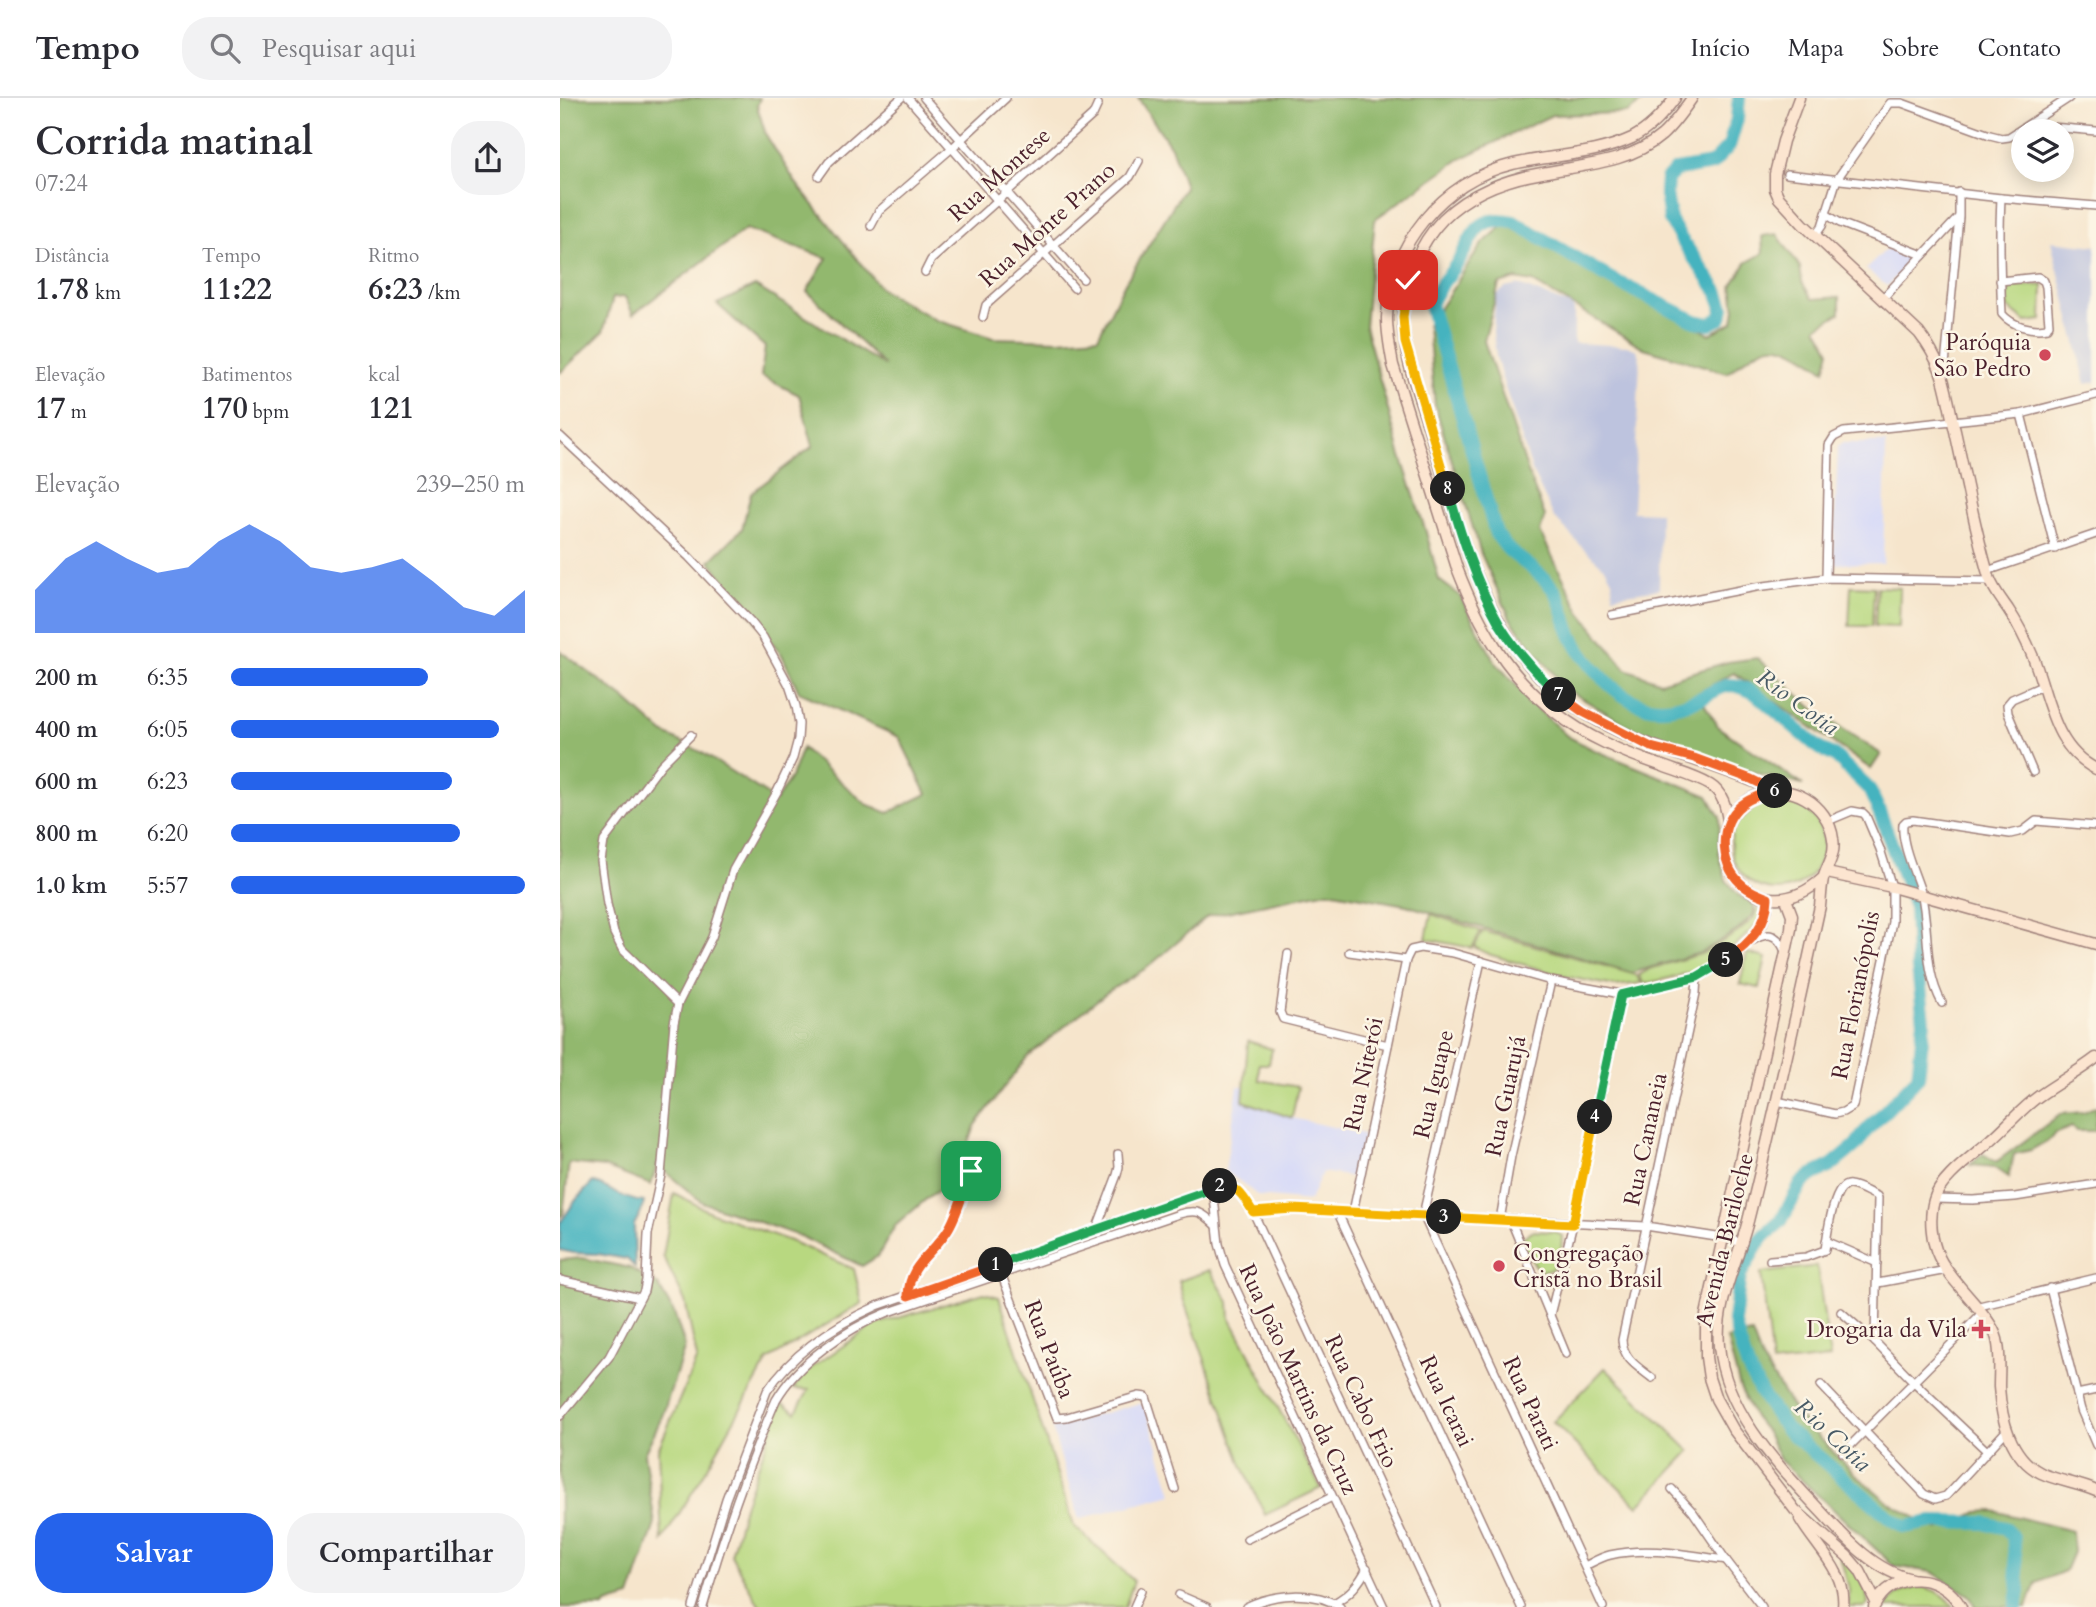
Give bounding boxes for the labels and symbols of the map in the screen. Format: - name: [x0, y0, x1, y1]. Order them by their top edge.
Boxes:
- street label: Rua Montese: [942, 120, 1057, 229]
- street label: Rua Monte Prano: [973, 155, 1122, 294]
- pin: [1378, 250, 1438, 310]
- place label: Paróquia São Pedro: [1934, 327, 2031, 384]
- marker: Paróquia São Pedro: [2037, 347, 2053, 363]
- pin: 8: [1430, 472, 1466, 506]
- water label: Rio Cotia: [1750, 661, 1846, 744]
- pin: 7: [1542, 678, 1576, 712]
- pin: 6: [1758, 774, 1792, 808]
- street label: Rua Florianópolis: [1824, 908, 1887, 1082]
- pin: 5: [1708, 942, 1744, 978]
- street label: Rua Niterói: [1336, 1014, 1391, 1134]
- street label: Rua Iguape: [1406, 1027, 1461, 1142]
- street label: Rua Guarujá: [1478, 1033, 1533, 1159]
- street label: Rua Cananeia: [1616, 1070, 1675, 1208]
- pin: 4: [1578, 1100, 1612, 1134]
- pin: [941, 1141, 1001, 1201]
- street label: Avenida Bariloche: [1688, 1150, 1761, 1331]
- pin: 2: [1202, 1168, 1238, 1204]
- pin: 3: [1426, 1200, 1462, 1234]
- place label: Congregação Cristã no Brasil: [1513, 1238, 1662, 1295]
- pin: 1: [978, 1248, 1013, 1282]
- marker: Congregação Cristã no Brasil: [1491, 1258, 1507, 1274]
- street label: Rua João Martins da Cruz: [1231, 1259, 1366, 1500]
- street label: Rua Paúba: [1017, 1295, 1082, 1403]
- place label: Drogaria da Vila: [1806, 1314, 1967, 1345]
- marker: Drogaria da Vila: [1973, 1321, 1989, 1337]
- street label: Rua Cabo Frio: [1317, 1330, 1406, 1473]
- street label: Rua Icarai: [1412, 1350, 1481, 1452]
- street label: Rua Parati: [1495, 1351, 1566, 1455]
- water label: Rio Cotia: [1787, 1391, 1879, 1480]

